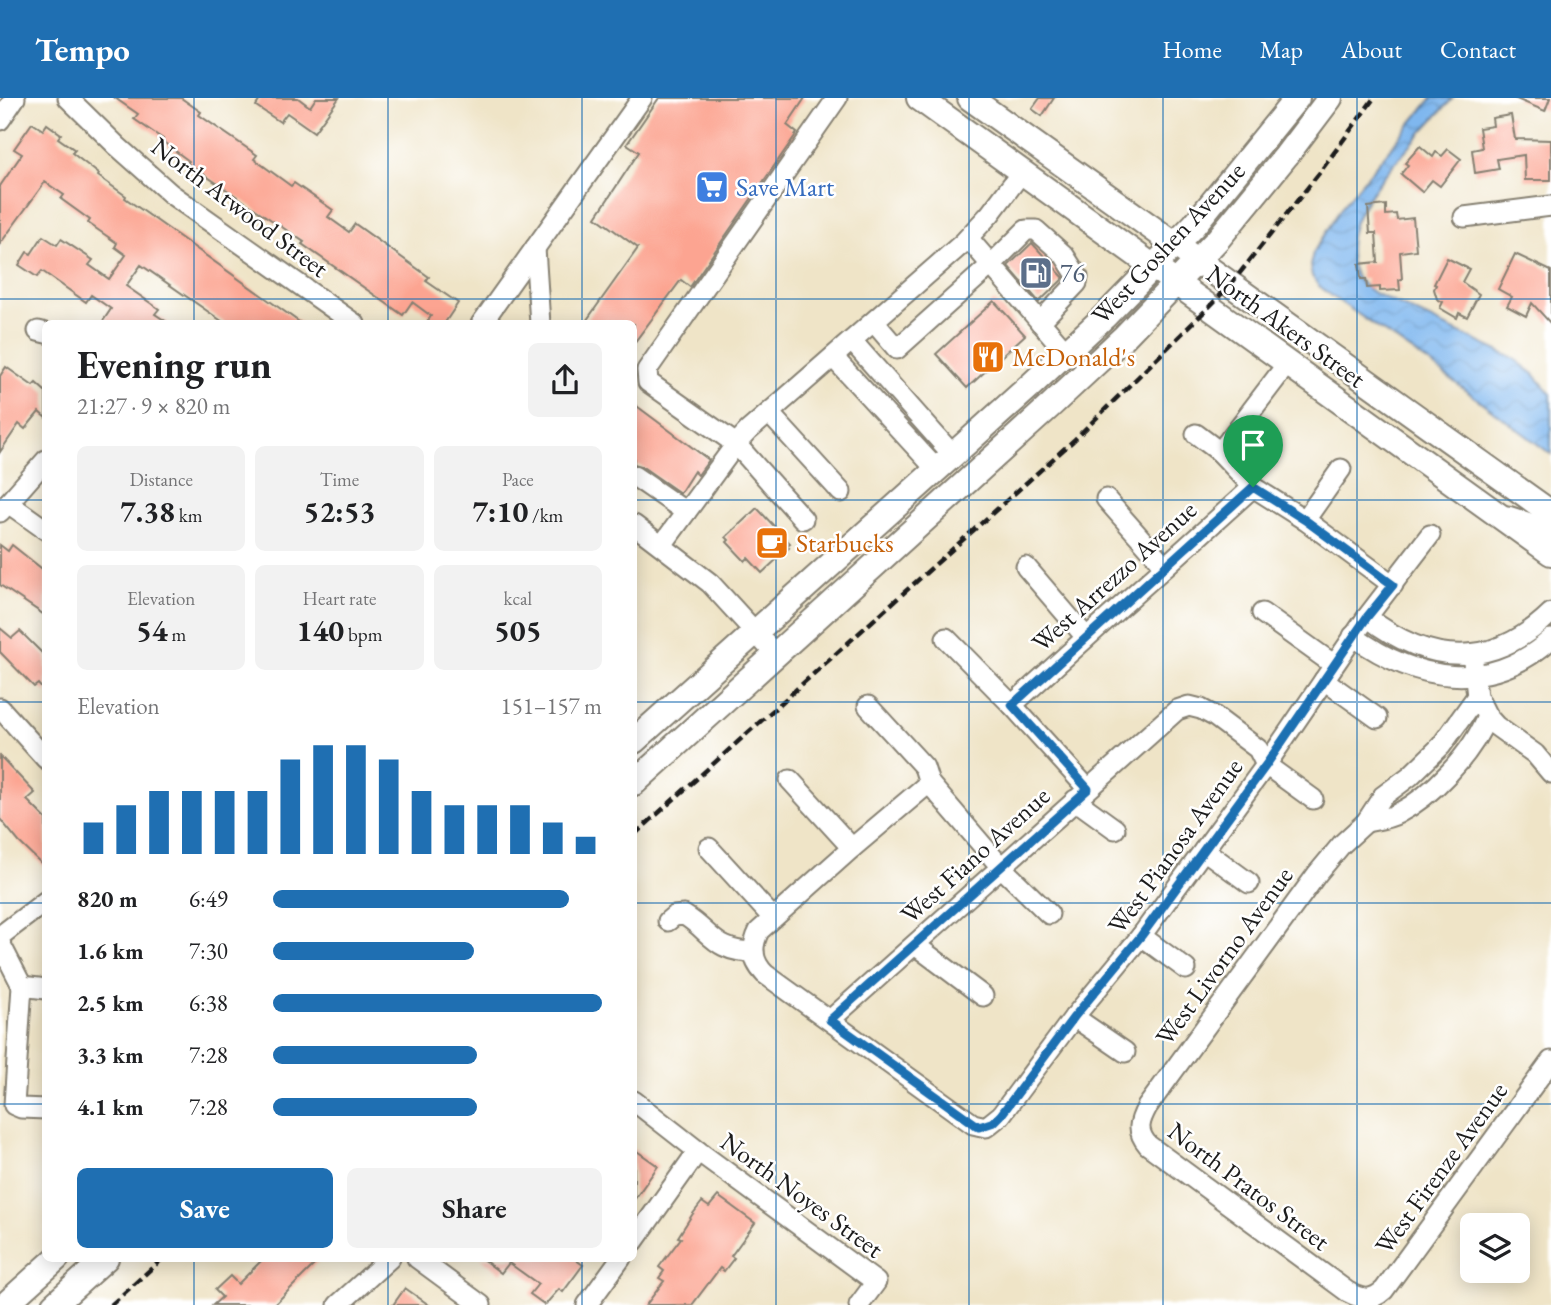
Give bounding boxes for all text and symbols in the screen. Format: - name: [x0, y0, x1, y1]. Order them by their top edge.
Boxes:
- text: Tempo: [35, 28, 130, 71]
- text: Home: [1162, 34, 1222, 65]
- text: Map: [1260, 34, 1303, 65]
- text: About: [1341, 34, 1402, 65]
- text: Contact: [1440, 34, 1516, 65]
- street label: North Atwood Street: [145, 129, 335, 285]
- street label: West Goshen Avenue: [1084, 154, 1252, 332]
- supermarket icon: Save Mart: [693, 168, 731, 206]
- place label: Save Mart: [736, 170, 834, 204]
- fuel station icon: 76: [1017, 254, 1055, 292]
- place label: 76: [1060, 256, 1085, 290]
- street label: North Akers Street: [1200, 257, 1372, 395]
- restaurant icon: McDonald's: [969, 338, 1007, 376]
- text: Evening run: [77, 340, 272, 389]
- place label: McDonald's: [1012, 340, 1135, 374]
- button: share: [528, 343, 602, 417]
- text: 21:27 · 9 × 820 m: [77, 391, 230, 421]
- pin: [1223, 415, 1283, 487]
- icon: arrive: [1234, 426, 1272, 464]
- text: Distance: [129, 467, 193, 492]
- text: Time: [320, 467, 359, 492]
- text: Pace: [502, 467, 534, 492]
- text: 7.38: [120, 492, 175, 531]
- text: 52:53: [304, 492, 375, 531]
- text: 7:10: [472, 492, 528, 531]
- street label: West Arrezzo Avenue: [1024, 493, 1204, 659]
- text: km: [175, 503, 202, 528]
- text: /km: [528, 503, 563, 528]
- cafe icon: Starbucks: [753, 524, 791, 562]
- place label: Starbucks: [796, 526, 894, 560]
- text: Elevation: [127, 586, 195, 611]
- text: Heart rate: [303, 586, 376, 611]
- text: kcal: [504, 586, 532, 611]
- text: 54: [136, 611, 168, 650]
- text: 140: [297, 611, 344, 650]
- text: 505: [494, 611, 542, 650]
- text: m: [168, 622, 186, 647]
- text: bpm: [344, 622, 382, 647]
- text: Elevation: [77, 691, 160, 721]
- text: 151–157 m: [501, 691, 602, 721]
- street label: West Pianosa Avenue: [1100, 751, 1250, 941]
- street label: West Fiano Avenue: [893, 779, 1057, 931]
- street label: West Livorno Avenue: [1148, 860, 1300, 1052]
- text: 820 m: [77, 884, 138, 914]
- text: 6:49: [189, 884, 228, 914]
- text: 1.6 km: [77, 936, 144, 966]
- text: 7:30: [189, 936, 228, 966]
- text: 2.5 km: [77, 988, 144, 1018]
- text: 6:38: [189, 988, 228, 1018]
- text: 3.3 km: [77, 1040, 144, 1070]
- text: 7:28: [189, 1040, 228, 1070]
- street label: West Firenze Avenue: [1367, 1075, 1515, 1261]
- text: 4.1 km: [77, 1092, 144, 1122]
- text: 7:28: [189, 1092, 228, 1122]
- street label: North Pratos Street: [1161, 1114, 1337, 1258]
- street label: North Noyes Street: [714, 1124, 890, 1266]
- button: Save: [77, 1168, 333, 1248]
- button: Share: [347, 1168, 602, 1248]
- map controls: [1460, 1213, 1530, 1283]
- button: layers: [1460, 1213, 1530, 1283]

